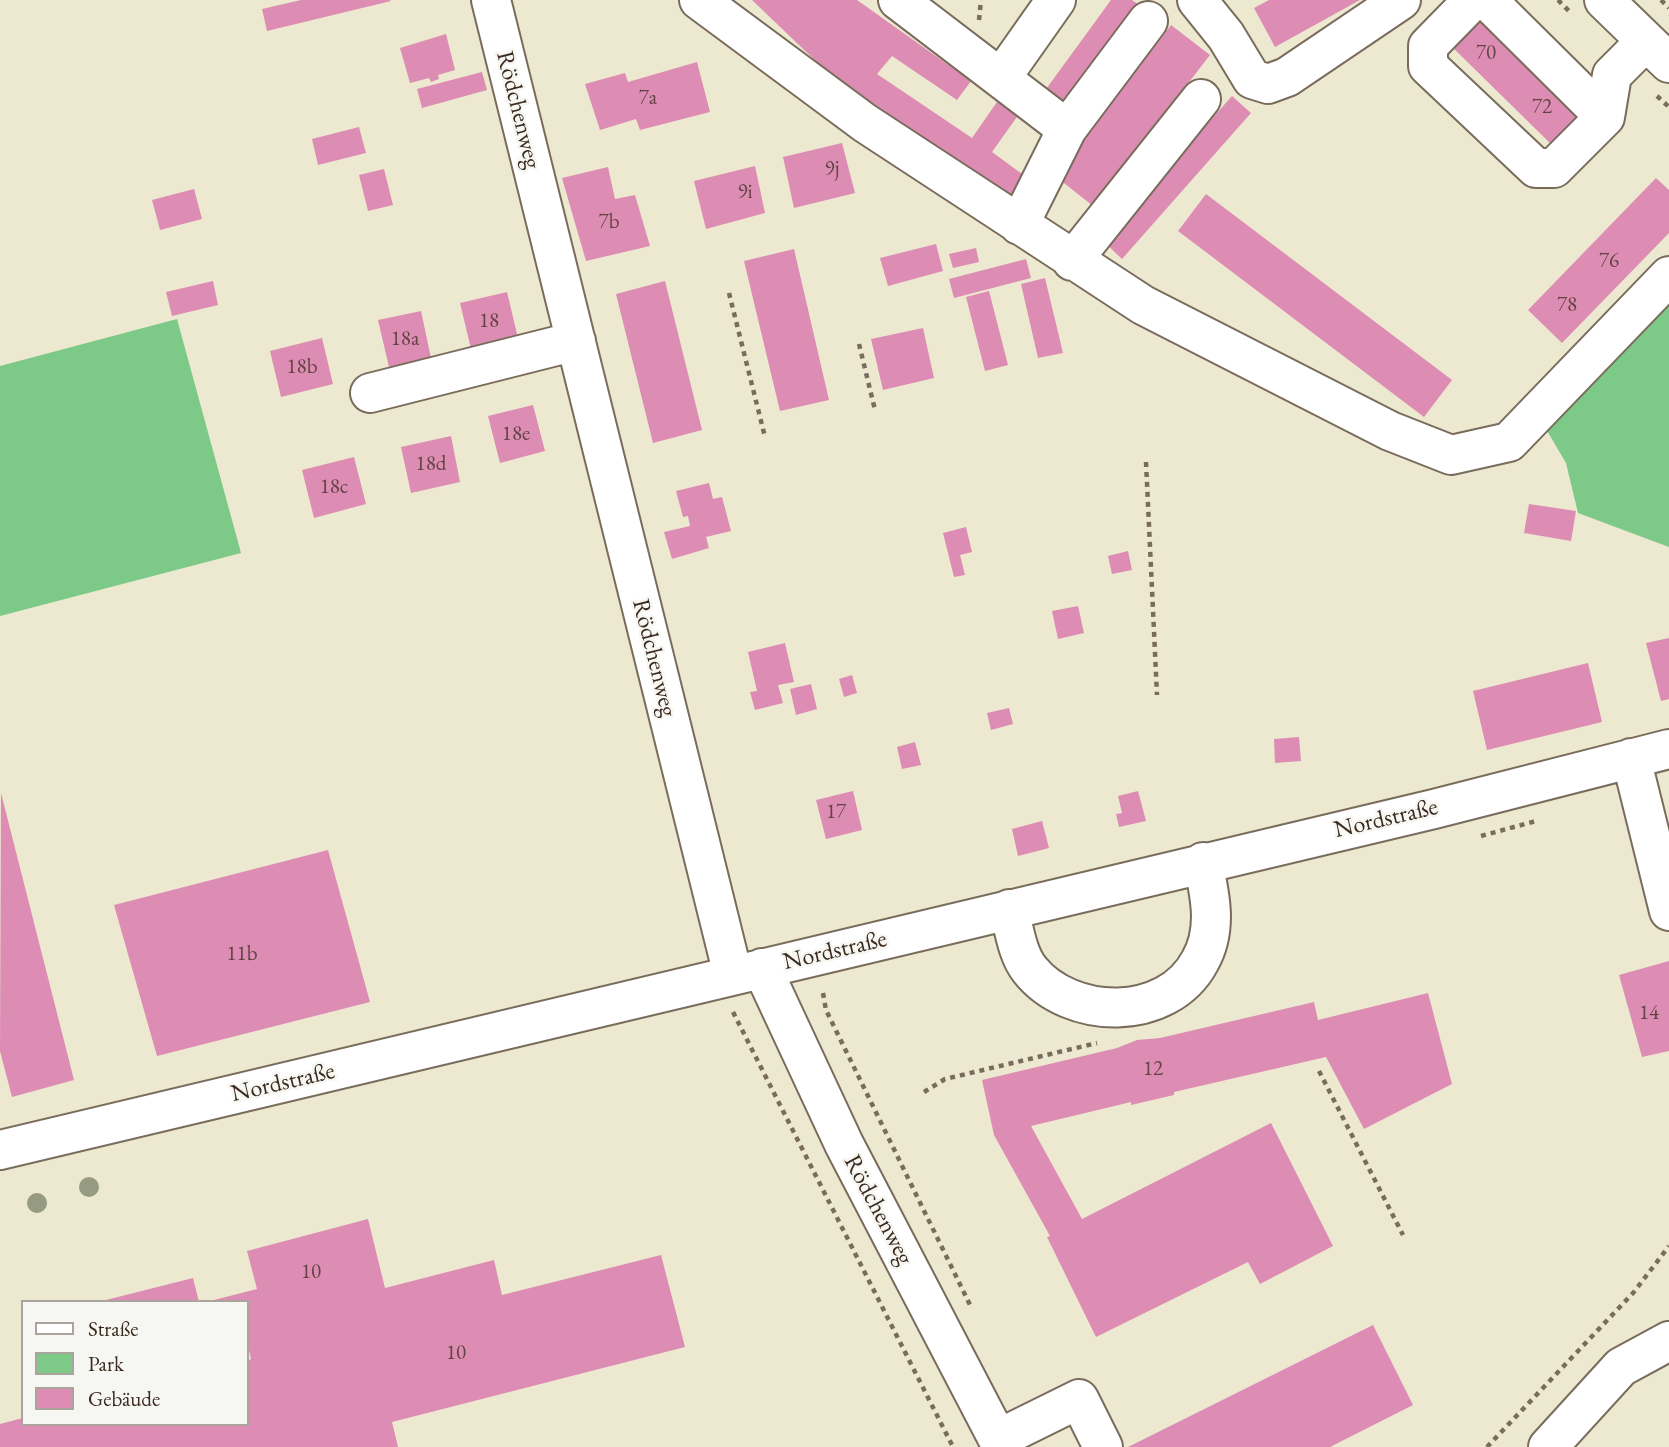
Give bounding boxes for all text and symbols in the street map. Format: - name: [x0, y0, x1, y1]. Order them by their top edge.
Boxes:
- house number: 70: [1476, 40, 1496, 66]
- street label: Rödchenweg: [489, 48, 547, 172]
- house number: 7a: [639, 85, 657, 111]
- house number: 72: [1532, 94, 1552, 120]
- house number: 9j: [825, 156, 839, 182]
- house number: 9i: [737, 179, 753, 205]
- house number: 7b: [599, 209, 619, 235]
- house number: 76: [1599, 248, 1619, 274]
- house number: 78: [1557, 292, 1577, 318]
- house number: 18: [479, 308, 499, 334]
- house number: 18a: [391, 326, 419, 352]
- house number: 18b: [287, 354, 317, 380]
- house number: 18e: [502, 421, 530, 447]
- house number: 18d: [416, 451, 446, 477]
- house number: 18c: [320, 474, 348, 500]
- street label: Rödchenweg: [625, 596, 683, 720]
- street label: Nordstraße: [1331, 793, 1441, 845]
- house number: 17: [826, 799, 846, 825]
- street label: Nordstraße: [780, 925, 890, 977]
- house number: 11b: [227, 941, 257, 967]
- house number: 14: [1639, 1000, 1659, 1026]
- house number: 12: [1143, 1056, 1163, 1082]
- street label: Nordstraße: [228, 1057, 338, 1109]
- street label: Rödchenweg: [837, 1150, 919, 1270]
- house number: 10: [301, 1259, 321, 1285]
- legend: [21, 1300, 248, 1426]
- text: Straße: [88, 1315, 139, 1342]
- house number: 10: [446, 1340, 466, 1366]
- text: Park: [88, 1350, 124, 1377]
- text: Gebäude: [88, 1385, 160, 1412]

